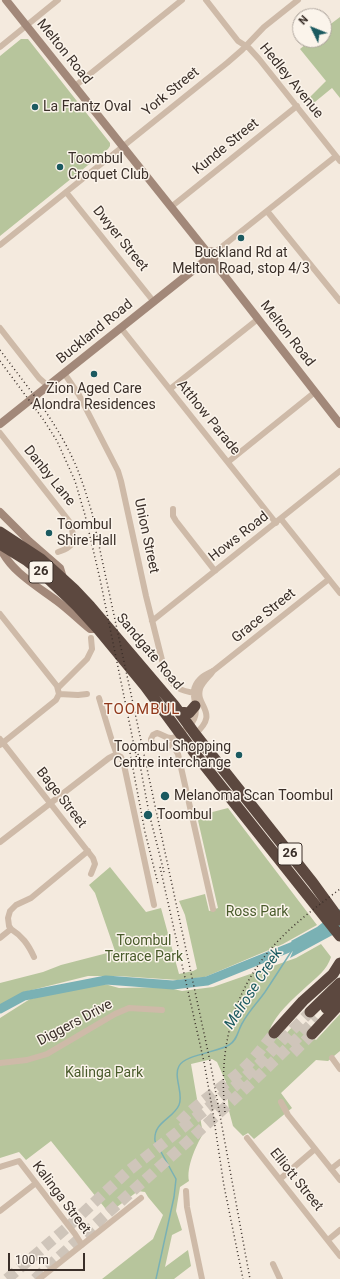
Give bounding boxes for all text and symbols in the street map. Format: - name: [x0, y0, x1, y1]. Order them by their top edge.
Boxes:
- north arrow: [292, 8, 332, 48]
- text: N: [296, 13, 311, 27]
- street label: Melton Road: [33, 16, 95, 88]
- street label: Hedley Avenue: [256, 40, 326, 122]
- street label: York Street: [139, 64, 203, 120]
- place label: La Frantz Oval: [43, 99, 131, 115]
- marker: La Frantz Oval: [30, 102, 40, 112]
- street label: Kunde Street: [190, 115, 262, 179]
- place label: Toombul Croquet Club: [68, 151, 149, 184]
- marker: Toombul Croquet Club: [55, 162, 65, 172]
- street label: Dwyer Street: [89, 203, 151, 275]
- marker: Buckland Rd at Melton Road, stop 4/3: [236, 233, 246, 243]
- place label: Buckland Rd at Melton Road, stop 4/3: [172, 245, 310, 278]
- street label: Buckland Road: [54, 296, 136, 368]
- street label: Melton Road: [256, 298, 318, 370]
- marker: Zion Aged Care Alondra Residences: [89, 369, 99, 379]
- street label: Atthow Parade: [173, 377, 243, 459]
- place label: Zion Aged Care Alondra Residences: [32, 381, 156, 414]
- street label: Danby Lane: [20, 442, 78, 510]
- street label: Union Street: [130, 497, 162, 575]
- street label: Hows Road: [206, 508, 272, 566]
- place label: Toombul Shire Hall: [57, 517, 116, 550]
- marker: Toombul Shire Hall: [44, 528, 54, 538]
- road number: 26: [29, 561, 53, 583]
- street label: Grace Street: [229, 585, 299, 647]
- street label: Sandgate Road: [112, 610, 186, 694]
- district label: TOOMBUL: [104, 701, 180, 719]
- place label: Toombul Shopping Centre interchange: [113, 739, 231, 772]
- marker: Toombul Shopping Centre interchange: [234, 750, 244, 760]
- street label: Bage Street: [32, 764, 90, 832]
- place label: Melanoma Scan Toombul: [174, 788, 333, 804]
- marker: Melanoma Scan Toombul: [159, 790, 171, 802]
- place label: Toombul: [157, 807, 212, 823]
- marker: Toombul: [142, 809, 154, 821]
- road number: 26: [278, 843, 302, 865]
- park label: Ross Park: [226, 904, 288, 920]
- park label: Toombul Terrace Park: [105, 933, 183, 966]
- water label: Melrose Creek: [221, 945, 287, 1033]
- street label: Diggers Drive: [35, 996, 115, 1050]
- park label: Kalinga Park: [65, 1065, 143, 1081]
- street label: Elliott Street: [266, 1145, 326, 1215]
- street label: Kalinga Street: [28, 1158, 94, 1238]
- scale bar: [10, 1245, 87, 1271]
- text: 100 m: [15, 1253, 49, 1267]

